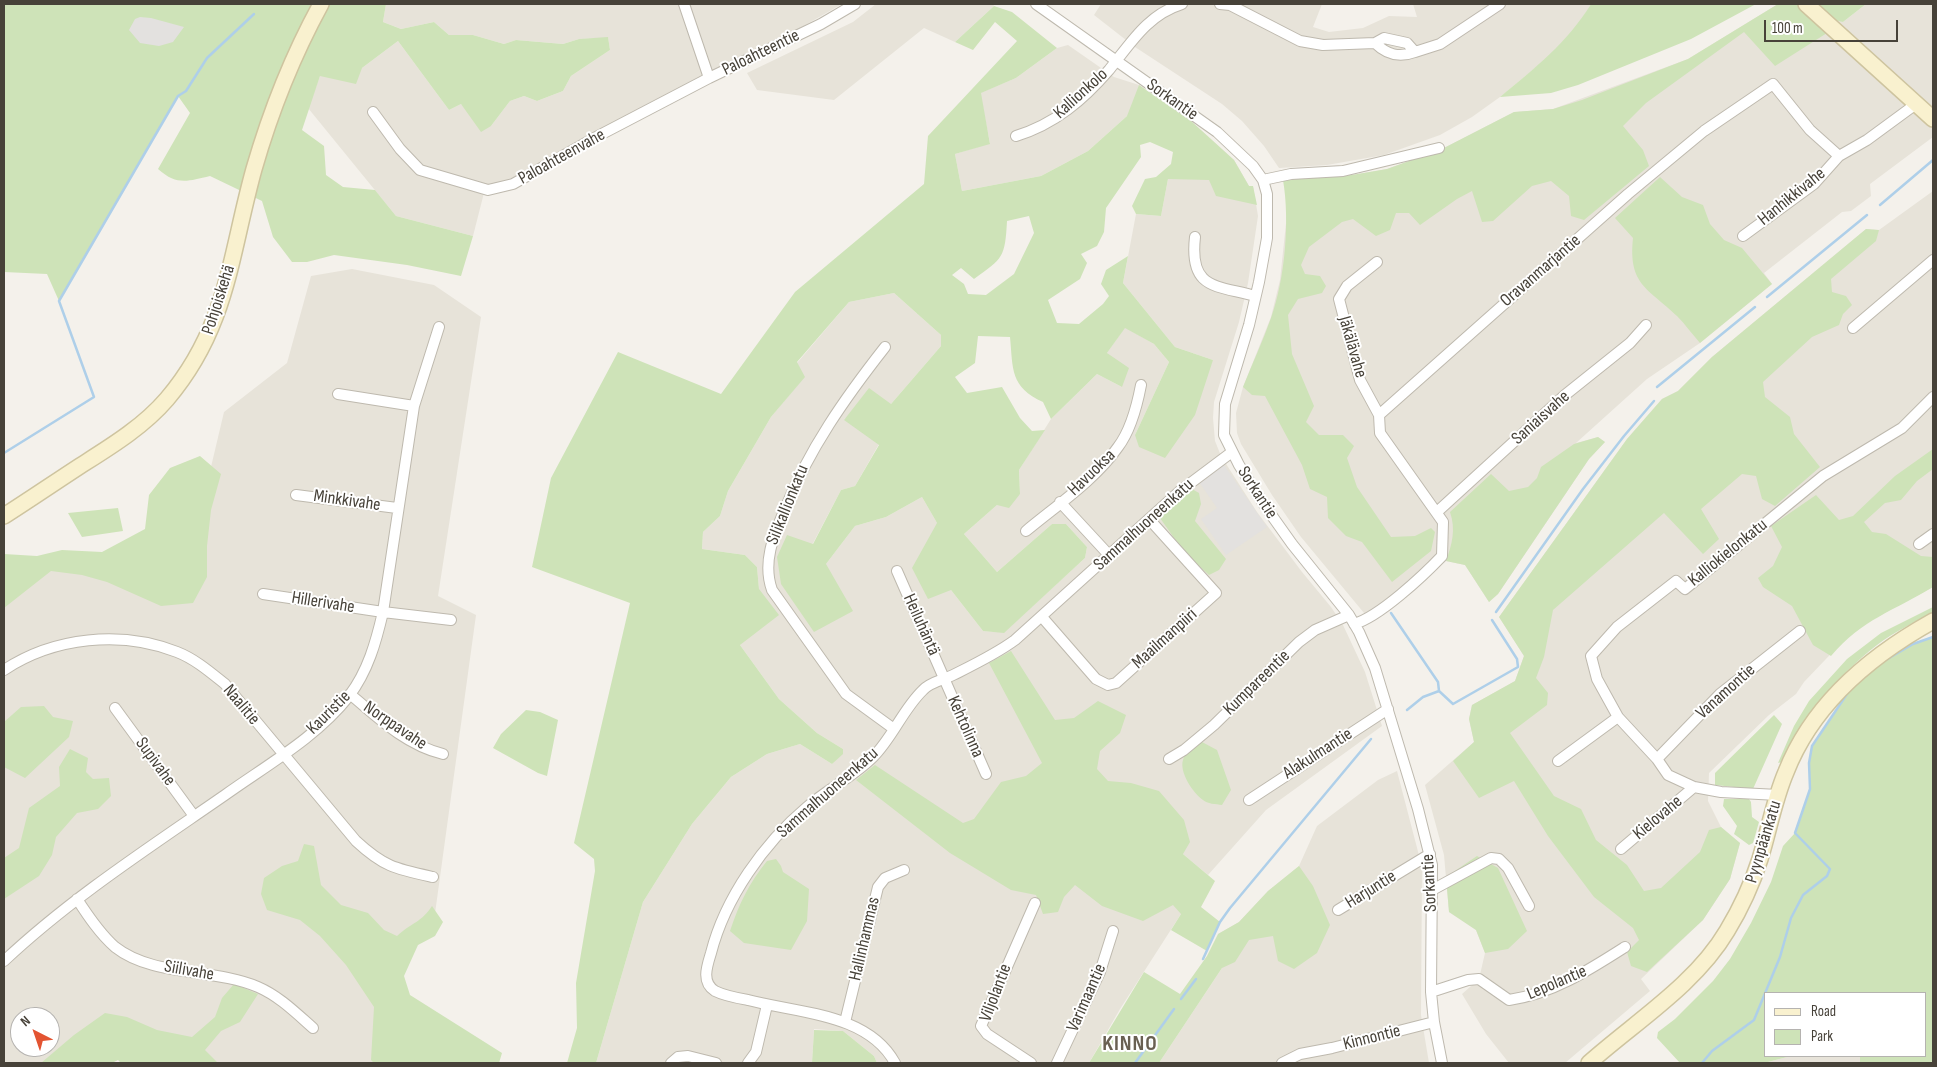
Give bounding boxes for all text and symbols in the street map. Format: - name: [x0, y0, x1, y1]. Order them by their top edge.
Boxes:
- scale bar: [1767, 10, 1901, 42]
- text: 100 m: [1772, 19, 1803, 38]
- street label: Paloahteentie: [719, 25, 803, 81]
- street label: Kallionkolo: [1049, 64, 1113, 124]
- street label: Sorkantie: [1142, 75, 1202, 125]
- street label: Paloahteenvahe: [515, 124, 609, 190]
- street label: Hanhikkivahe: [1754, 163, 1830, 231]
- street label: Oravanmarjantie: [1496, 230, 1586, 312]
- street label: Pohjoiskehä: [198, 263, 240, 337]
- street label: Jäkälävahe: [1333, 314, 1371, 380]
- street label: Saniaisvahe: [1507, 386, 1575, 450]
- street label: Havuoksa: [1064, 445, 1120, 501]
- street label: Silikallionkatu: [762, 462, 814, 548]
- street label: Sorkantie: [1232, 463, 1282, 523]
- street label: Sammalhuoneenkatu: [1089, 474, 1199, 576]
- street label: Minkkivahe: [312, 486, 382, 516]
- street label: Kalliokielonkatu: [1684, 515, 1772, 591]
- street label: Hillerivahe: [290, 587, 356, 619]
- street label: Heiluhäntä: [898, 591, 944, 659]
- street label: Maailmanpiiri: [1128, 604, 1202, 674]
- street label: Kumpareentie: [1219, 646, 1295, 720]
- street label: Vanamontie: [1692, 660, 1760, 724]
- street label: Naalitie: [218, 680, 264, 730]
- street label: Kauristie: [302, 686, 356, 740]
- street label: Kehtolinna: [942, 693, 988, 761]
- street label: Norppavahe: [359, 697, 431, 755]
- street label: Alakulmantie: [1279, 724, 1357, 784]
- street label: Supivahe: [130, 734, 180, 790]
- street label: Sammalhuoneenkatu: [773, 743, 883, 843]
- street label: Kielovahe: [1629, 791, 1687, 845]
- street label: Pyynpäänkatu: [1741, 798, 1787, 886]
- street label: Sorkantie: [1418, 853, 1442, 913]
- street label: Harjuntie: [1342, 866, 1400, 914]
- street label: Hallinhammas: [845, 895, 885, 983]
- street label: Siilivahe: [162, 956, 216, 986]
- street label: Viljolantie: [975, 961, 1017, 1025]
- street label: Varimaantie: [1062, 961, 1112, 1035]
- street label: Lepolantie: [1524, 961, 1590, 1005]
- legend: [1764, 992, 1927, 1057]
- text: Road: [1811, 1002, 1836, 1021]
- north arrow: [10, 1007, 60, 1057]
- text: N: [17, 1012, 34, 1030]
- street label: Kinnontie: [1341, 1020, 1403, 1056]
- text: Park: [1811, 1027, 1833, 1046]
- district label: KINNO: [1102, 1031, 1158, 1057]

